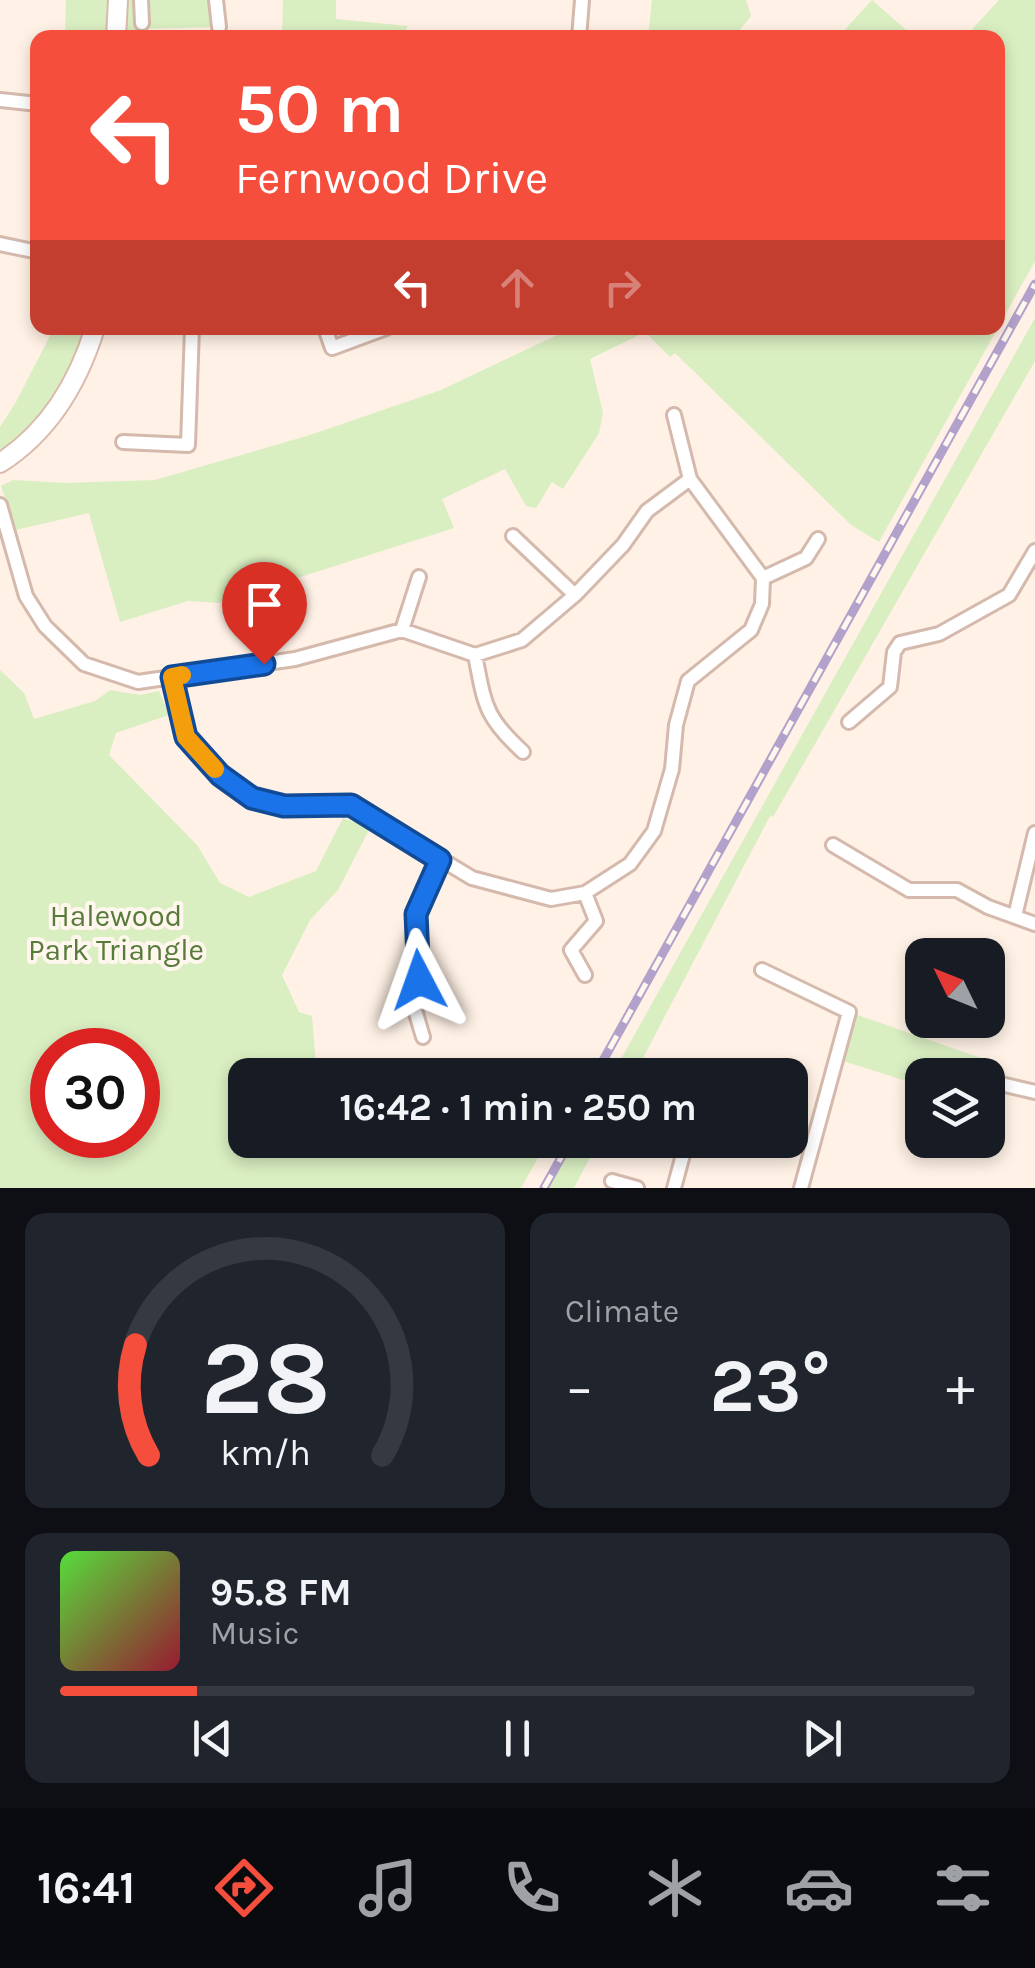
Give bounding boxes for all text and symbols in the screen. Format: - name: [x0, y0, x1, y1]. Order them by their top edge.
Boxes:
- text: 50 m: [235, 68, 404, 150]
- icon: left: [70, 70, 200, 200]
- text: Fernwood Drive: [235, 152, 548, 204]
- icon: left: [385, 260, 440, 315]
- icon: ahead: [490, 260, 545, 315]
- icon: right: [595, 260, 650, 315]
- pin: [222, 562, 307, 665]
- icon: arrive: [237, 577, 292, 632]
- park label: Halewood Park Triangle: [28, 898, 204, 968]
- position arrow: [367, 928, 471, 1032]
- north arrow: [905, 938, 1005, 1038]
- map controls: [905, 938, 1005, 1158]
- speed limit sign: 30: [30, 1028, 160, 1158]
- button: layers: [905, 1058, 1005, 1158]
- text: 16:42 · 1 min · 250 m: [339, 1085, 697, 1130]
- text: Climate: [565, 1293, 679, 1330]
- text: 28: [200, 1318, 330, 1439]
- text: 23°: [709, 1342, 831, 1430]
- text: −: [565, 1355, 594, 1419]
- text: +: [946, 1355, 975, 1419]
- text: km/h: [220, 1432, 310, 1474]
- text: 95.8 FM: [210, 1570, 352, 1615]
- text: Music: [210, 1615, 299, 1652]
- icon: previous: [185, 1711, 240, 1766]
- icon: pause: [490, 1711, 545, 1766]
- icon: next: [795, 1711, 850, 1766]
- icon: directions: [209, 1853, 279, 1923]
- icon: music: [353, 1853, 423, 1923]
- icon: phone: [497, 1853, 567, 1923]
- icon: climate: [640, 1853, 710, 1923]
- icon: car: [784, 1853, 854, 1923]
- icon: filters: [928, 1853, 998, 1923]
- text: 16:41: [37, 1862, 135, 1914]

